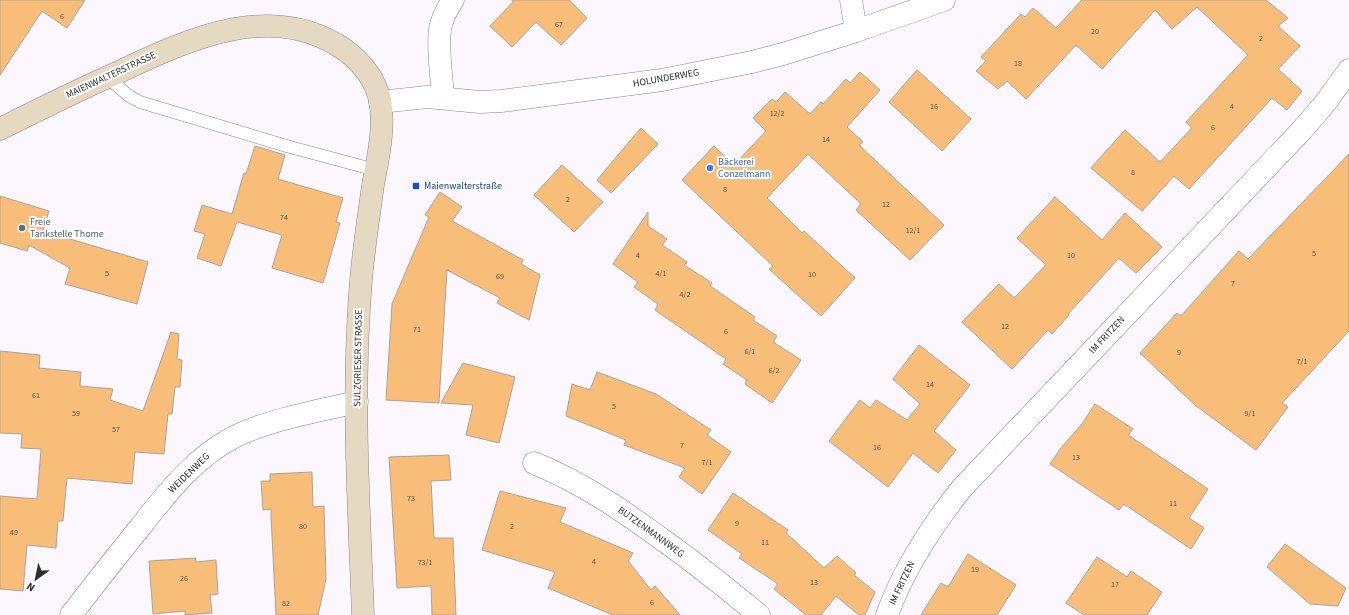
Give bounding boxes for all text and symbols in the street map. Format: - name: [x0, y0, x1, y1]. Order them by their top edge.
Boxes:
- house number: 6: [60, 11, 64, 22]
- house number: 67: [555, 19, 563, 30]
- house number: 20: [1091, 26, 1099, 37]
- house number: 2: [1259, 33, 1263, 44]
- street label: MAIENWALTERSTRASSE: [64, 48, 158, 102]
- house number: 18: [1014, 58, 1022, 69]
- street label: HOLUNDERWEG: [632, 65, 700, 91]
- house number: 16: [930, 101, 938, 112]
- house number: 4: [1230, 101, 1234, 112]
- house number: 12/2: [770, 108, 784, 119]
- house number: 6: [1211, 122, 1215, 133]
- house number: 14: [822, 134, 830, 145]
- place label: Bäckerei Conzelmann: [718, 155, 771, 181]
- marker: Bäckerei Conzelmann: [705, 163, 715, 173]
- house number: 8: [1131, 167, 1135, 178]
- place label: Maienwalterstraße: [424, 179, 502, 193]
- marker: Maienwalterstraße: [411, 181, 421, 191]
- house number: 8: [723, 184, 727, 195]
- house number: 2: [566, 194, 570, 205]
- house number: 12: [882, 199, 890, 210]
- house number: 74: [280, 212, 288, 223]
- place label: Freie Tankstelle Thome: [30, 215, 104, 241]
- marker: Freie Tankstelle Thome: [17, 223, 27, 233]
- house number: 12/1: [906, 225, 920, 236]
- house number: 5: [1312, 248, 1316, 259]
- house number: 4: [636, 250, 640, 261]
- house number: 10: [1067, 250, 1075, 261]
- house number: 5: [105, 268, 109, 279]
- house number: 4/1: [656, 268, 666, 279]
- house number: 10: [808, 269, 816, 280]
- house number: 69: [496, 271, 504, 282]
- house number: 7: [1231, 278, 1235, 289]
- house number: 4/2: [680, 289, 690, 300]
- street label: SULZGRIESER STRASSE: [350, 309, 366, 407]
- street label: IM FRITZEN: [1086, 313, 1128, 357]
- house number: 12: [1001, 321, 1009, 332]
- house number: 71: [413, 324, 421, 335]
- house number: 6: [724, 326, 728, 337]
- house number: 6/1: [745, 346, 755, 357]
- house number: 9: [1177, 347, 1181, 358]
- house number: 7/1: [1297, 356, 1307, 367]
- house number: 6/2: [769, 365, 779, 376]
- house number: 14: [926, 379, 934, 390]
- house number: 61: [32, 390, 40, 401]
- house number: 5: [612, 401, 616, 412]
- house number: 59: [72, 408, 80, 419]
- house number: 9/1: [1245, 408, 1255, 419]
- house number: 57: [112, 424, 120, 435]
- house number: 7: [680, 440, 684, 451]
- house number: 16: [873, 442, 881, 453]
- street label: WEIDENWEG: [165, 450, 213, 496]
- house number: 13: [1072, 452, 1080, 463]
- house number: 7/1: [702, 457, 712, 468]
- house number: 73: [407, 493, 415, 504]
- house number: 11: [1169, 498, 1177, 509]
- street label: BUTZENMANNWEG: [615, 503, 687, 561]
- house number: 9: [735, 518, 739, 529]
- house number: 80: [299, 521, 307, 532]
- house number: 2: [510, 521, 514, 532]
- house number: 49: [10, 527, 18, 538]
- house number: 11: [761, 537, 769, 548]
- house number: 4: [592, 556, 596, 567]
- house number: 73/1: [418, 557, 432, 568]
- north arrow: [16, 559, 56, 599]
- street label: IM FRITZEN: [886, 559, 918, 607]
- house number: 19: [971, 564, 979, 575]
- house number: 26: [180, 573, 188, 584]
- house number: 13: [810, 577, 818, 588]
- text: N: [24, 579, 38, 595]
- house number: 17: [1111, 579, 1119, 590]
- house number: 6: [650, 597, 654, 608]
- house number: 82: [282, 598, 290, 609]

